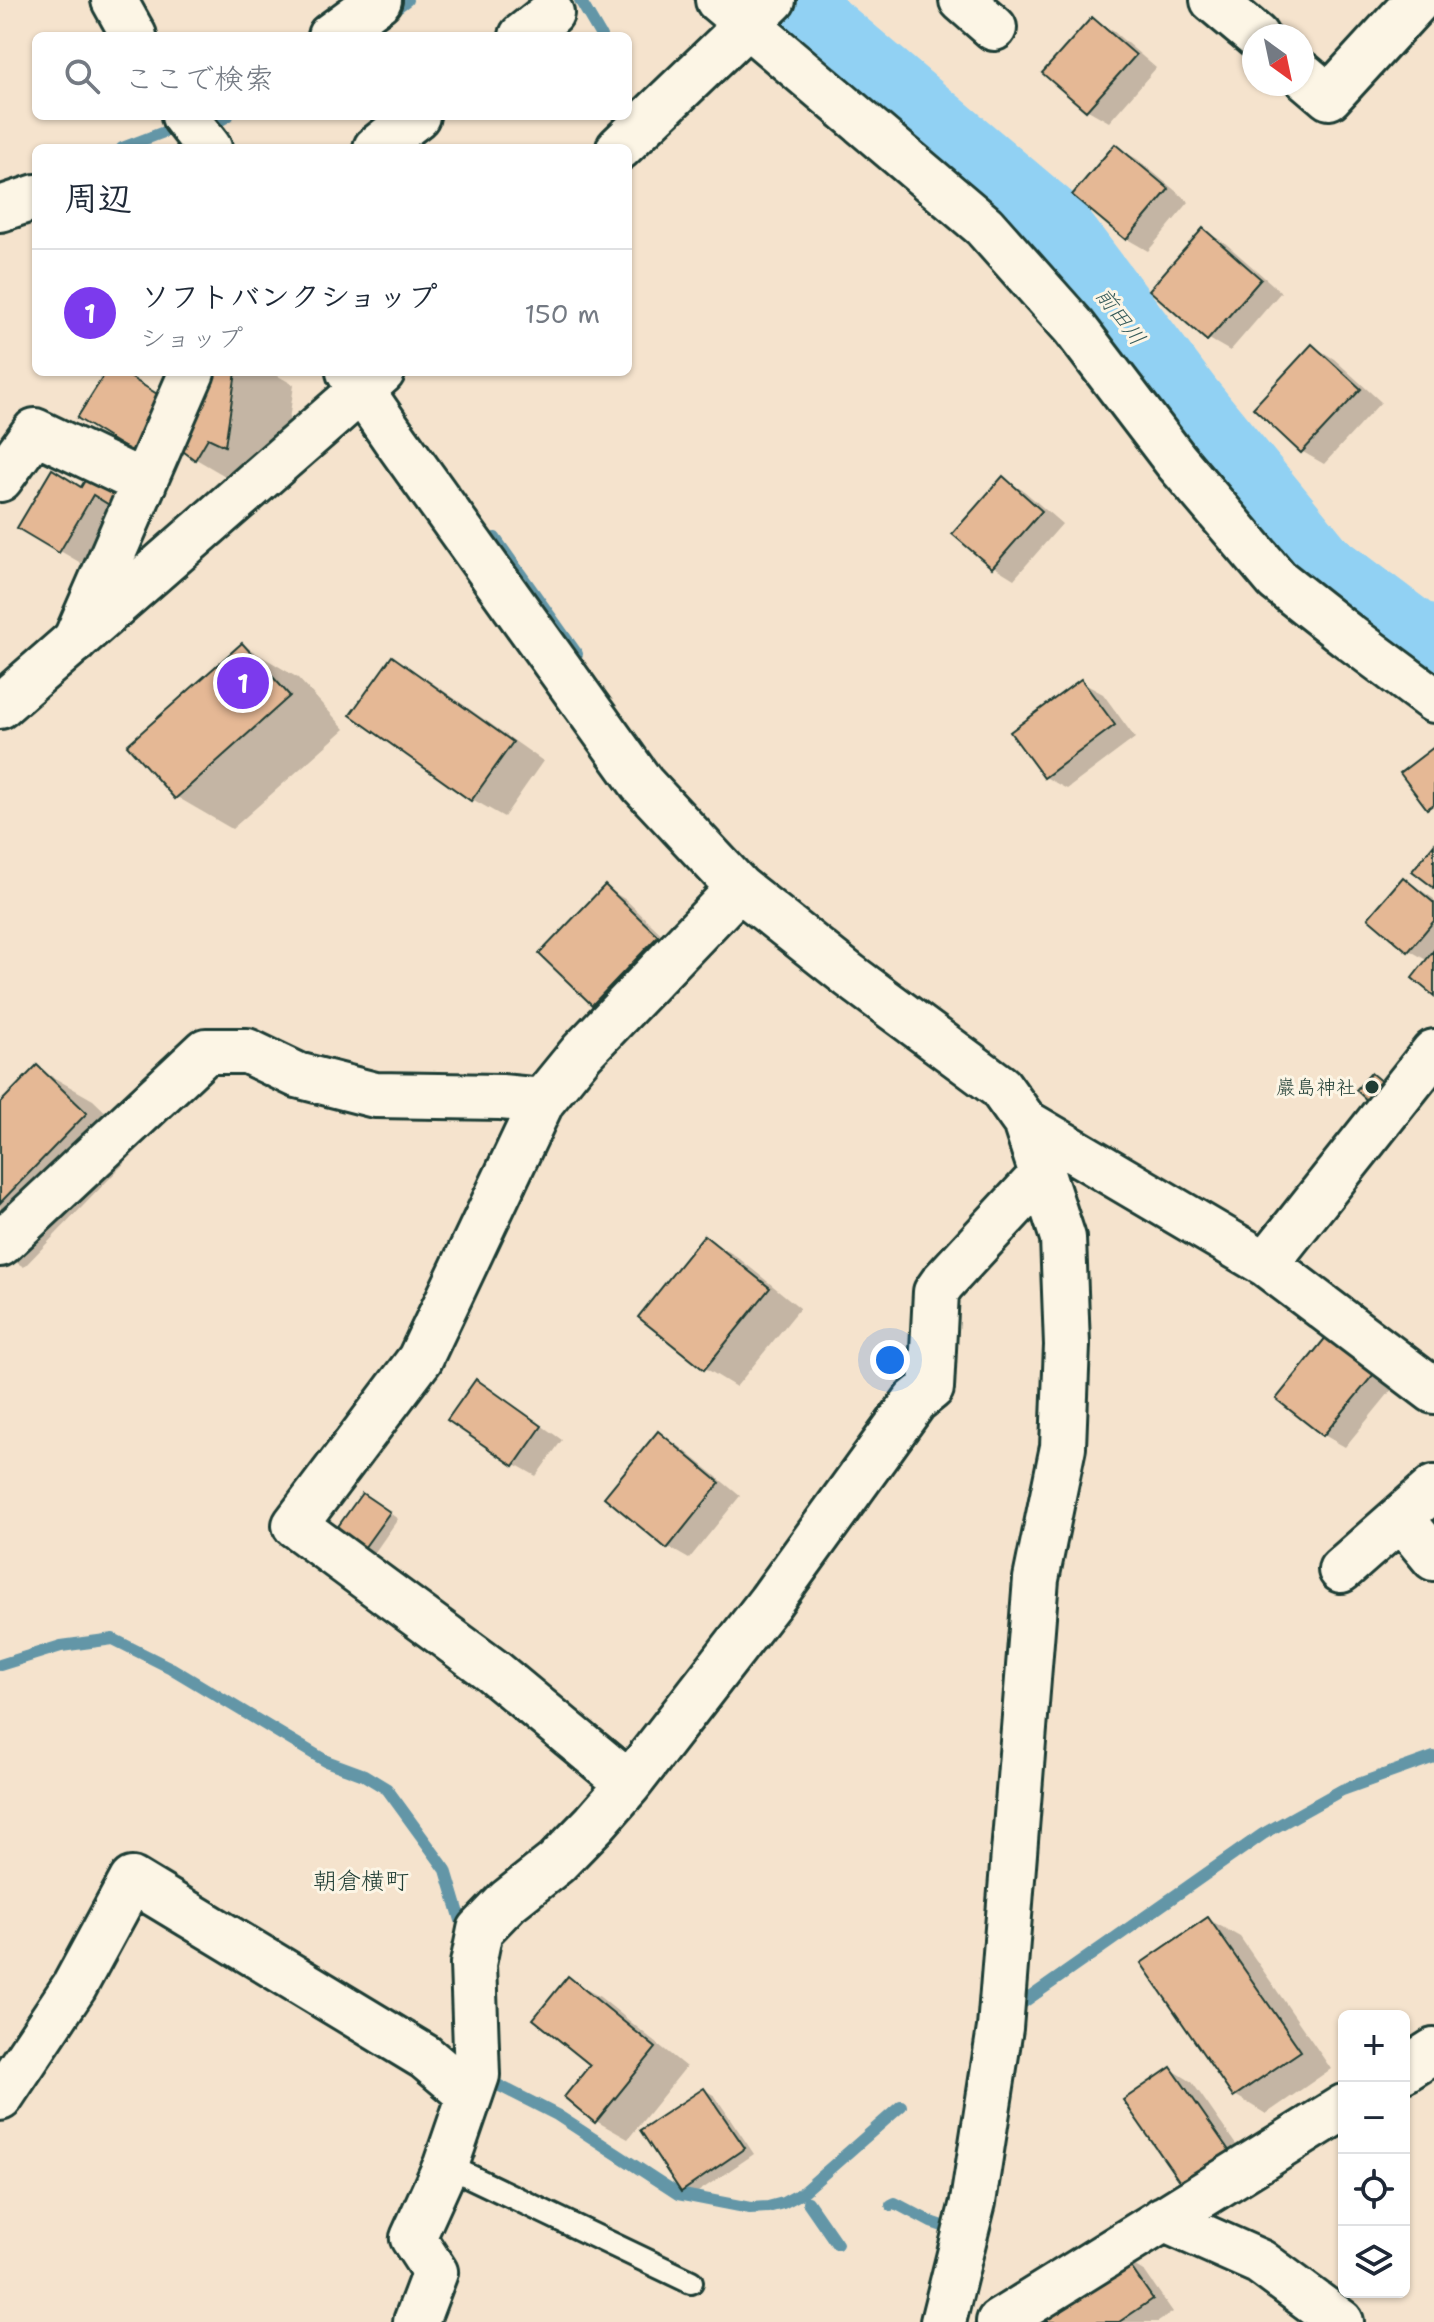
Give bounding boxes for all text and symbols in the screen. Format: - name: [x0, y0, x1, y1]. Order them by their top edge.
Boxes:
- north arrow: [1242, 24, 1314, 96]
- search box: [32, 32, 632, 120]
- icon: search: [60, 54, 104, 98]
- text: ここで検索: [124, 58, 274, 99]
- text: 周辺: [64, 175, 132, 221]
- text: ソフトバンクショップ: [140, 276, 438, 317]
- water label: 前田川: [1089, 281, 1152, 351]
- text: 1: [84, 296, 96, 331]
- text: 150 m: [524, 296, 600, 331]
- text: ショップ: [140, 320, 243, 355]
- pin: 1: [217, 653, 269, 713]
- place label: 巖島神社: [1276, 1074, 1356, 1100]
- marker: 巖島神社: [1363, 1078, 1381, 1096]
- your location: [870, 1340, 910, 1380]
- district label: 朝倉横町: [313, 1865, 409, 1897]
- map controls: [1338, 2010, 1410, 2298]
- button: +: [1338, 2010, 1410, 2082]
- button: −: [1338, 2082, 1410, 2154]
- button: locate: [1338, 2154, 1410, 2226]
- button: layers: [1338, 2226, 1410, 2298]

